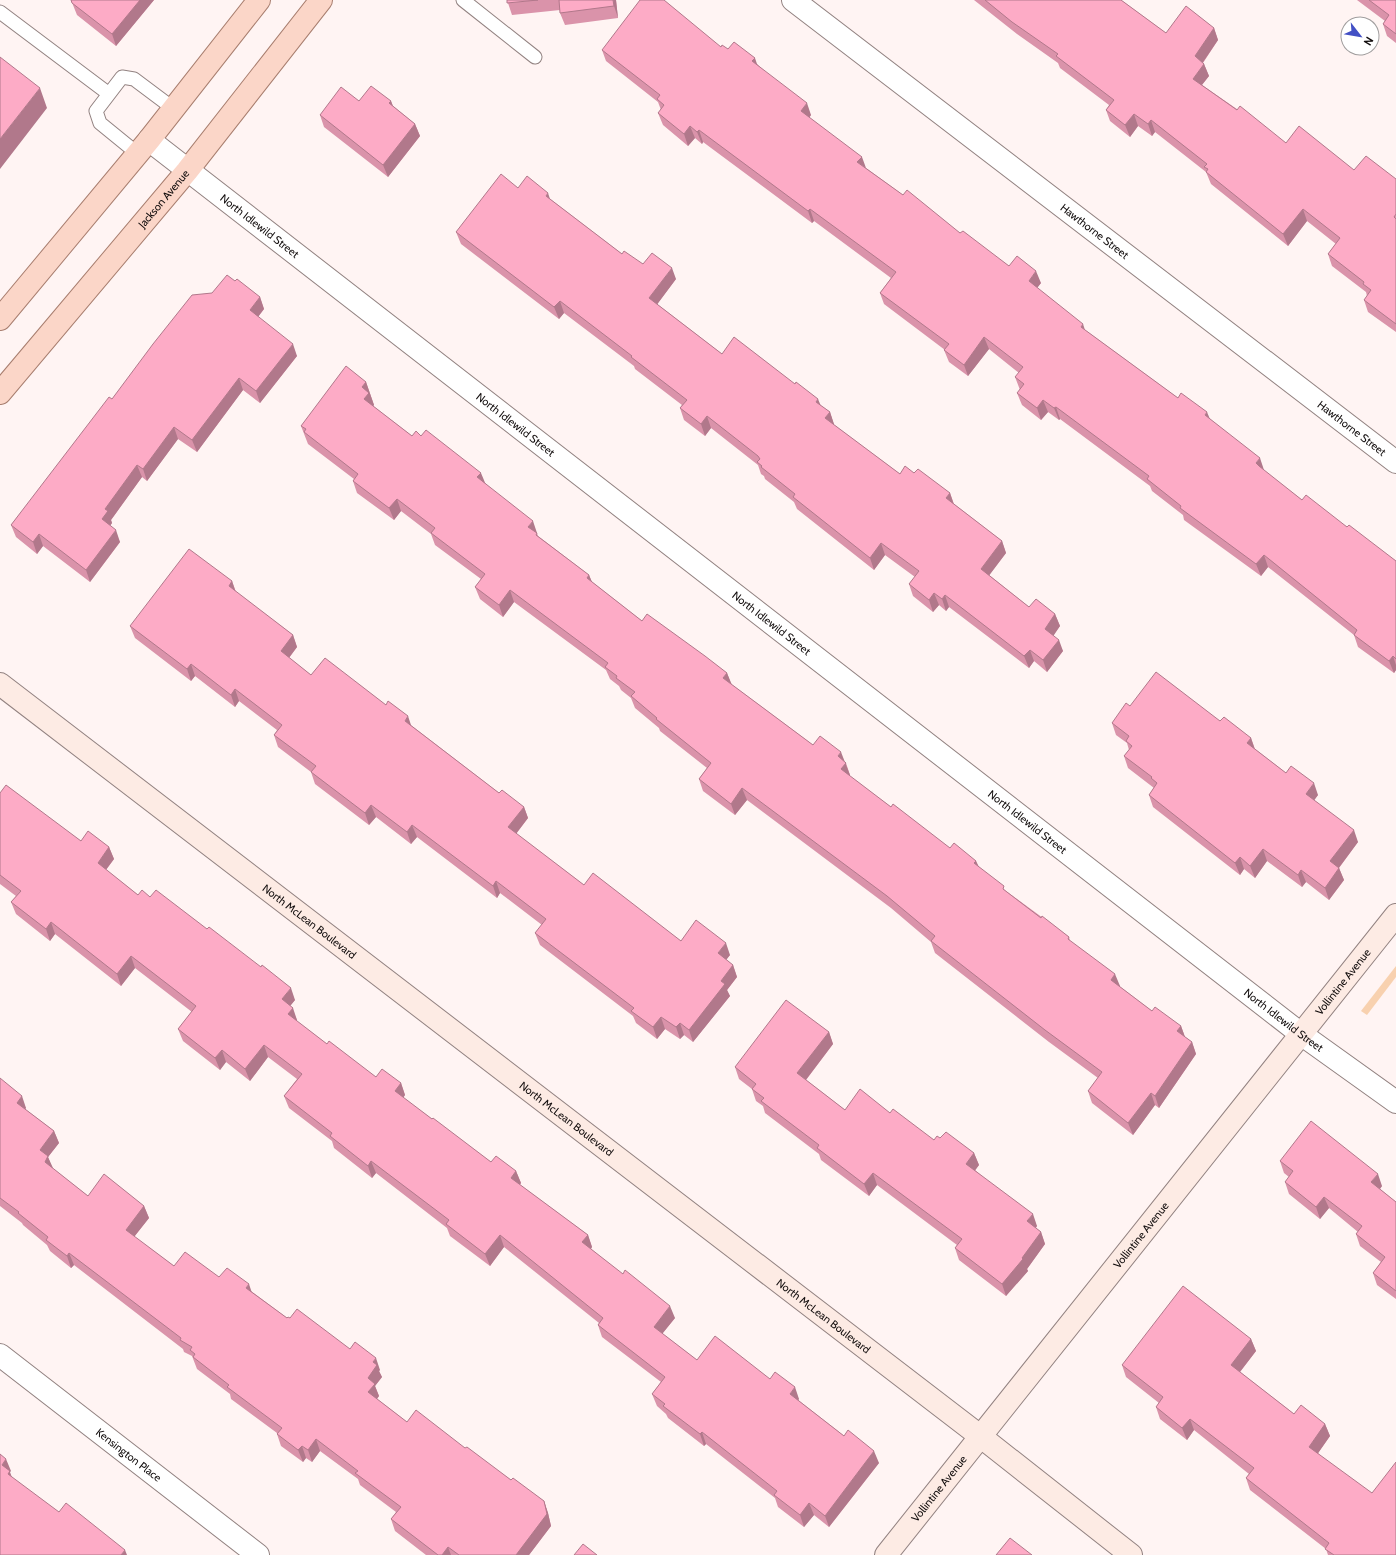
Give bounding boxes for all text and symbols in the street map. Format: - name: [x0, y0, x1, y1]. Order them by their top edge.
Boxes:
- north arrow: [1340, 16, 1380, 56]
- text: N: [1361, 34, 1377, 48]
- street label: Jackson Avenue: [134, 166, 192, 232]
- street label: North Idlewild Street: [217, 191, 302, 261]
- street label: Hawthorne Street: [1058, 200, 1132, 262]
- street label: North Idlewild Street: [473, 389, 558, 460]
- street label: Hawthorne Street: [1315, 397, 1389, 459]
- street label: North Idlewild Street: [729, 588, 814, 658]
- street label: North Idlewild Street: [985, 787, 1070, 857]
- street label: North McLean Boulevard: [260, 881, 359, 962]
- street label: Vollintine Avenue: [1312, 945, 1374, 1018]
- street label: North Idlewild Street: [1241, 985, 1326, 1055]
- street label: North McLean Boulevard: [517, 1078, 616, 1159]
- street label: Vollintine Avenue: [1110, 1199, 1172, 1271]
- street label: North McLean Boulevard: [774, 1275, 873, 1356]
- street label: Kensington Place: [93, 1425, 165, 1485]
- street label: Vollintine Avenue: [908, 1452, 970, 1525]

